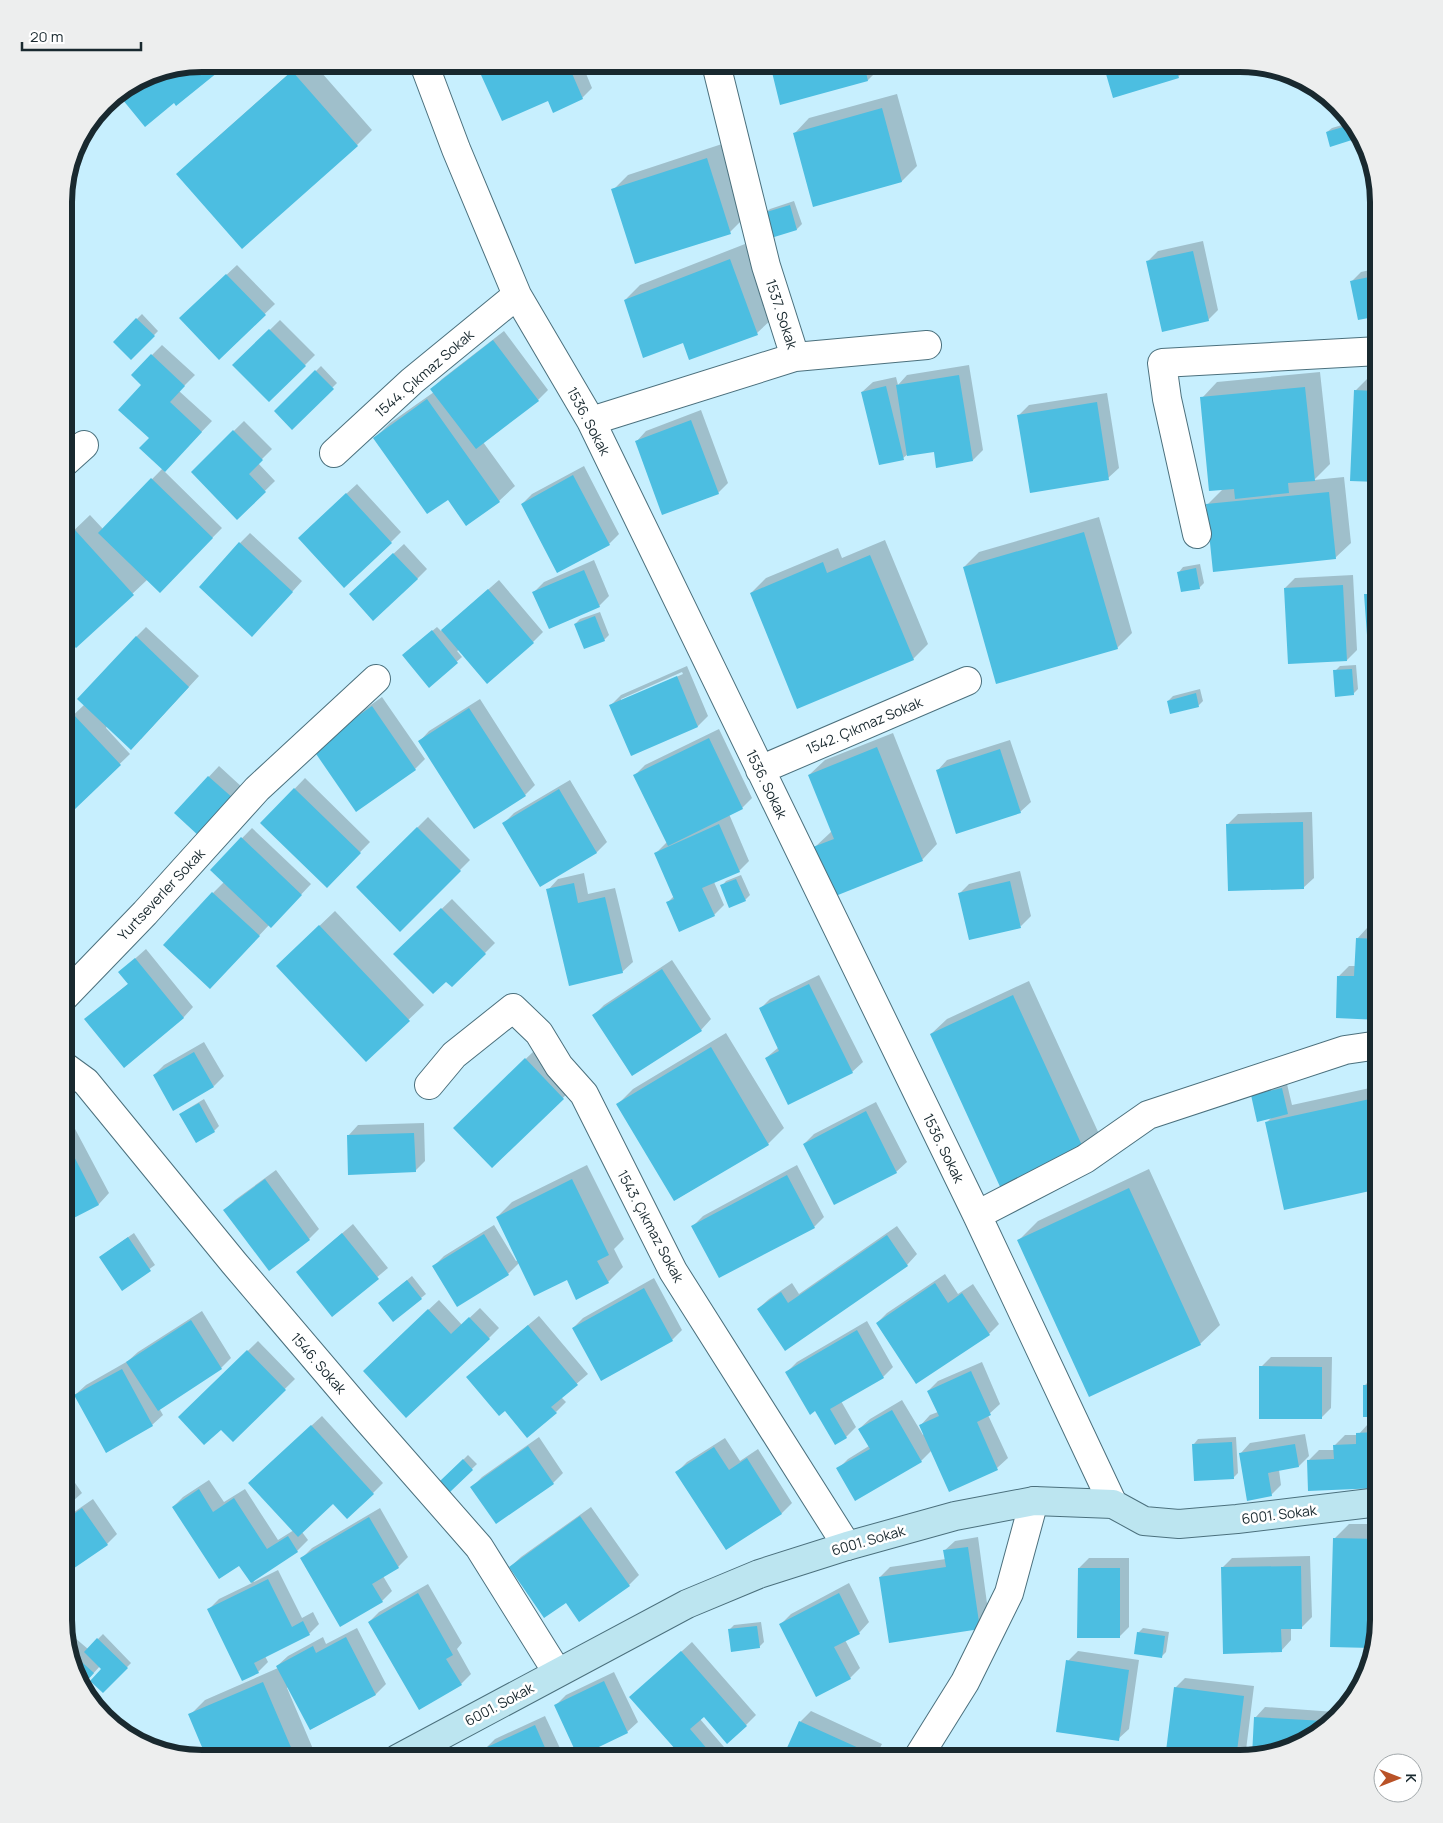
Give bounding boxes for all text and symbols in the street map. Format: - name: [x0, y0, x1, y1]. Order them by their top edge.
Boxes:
- scale bar: [22, 20, 141, 52]
- text: 20 m: [30, 26, 63, 47]
- street label: 1537. Sokak: [762, 277, 803, 352]
- street label: 1544. Çıkmaz Sokak: [371, 324, 478, 421]
- street label: 1536. Sokak: [563, 383, 615, 459]
- street label: 1542. Çıkmaz Sokak: [803, 691, 926, 758]
- street label: 1536. Sokak: [742, 746, 792, 823]
- street label: Yurtseverler Sokak: [113, 843, 209, 944]
- street label: 1536. Sokak: [919, 1110, 969, 1187]
- street label: 1543. Çıkmaz Sokak: [613, 1167, 689, 1286]
- street label: 1546. Sokak: [287, 1328, 352, 1398]
- street label: 6001. Sokak: [1240, 1500, 1319, 1528]
- street label: 6001. Sokak: [829, 1520, 908, 1560]
- street label: 6001. Sokak: [461, 1677, 538, 1730]
- north arrow: [1373, 1753, 1423, 1803]
- text: K: [1402, 1773, 1421, 1783]

